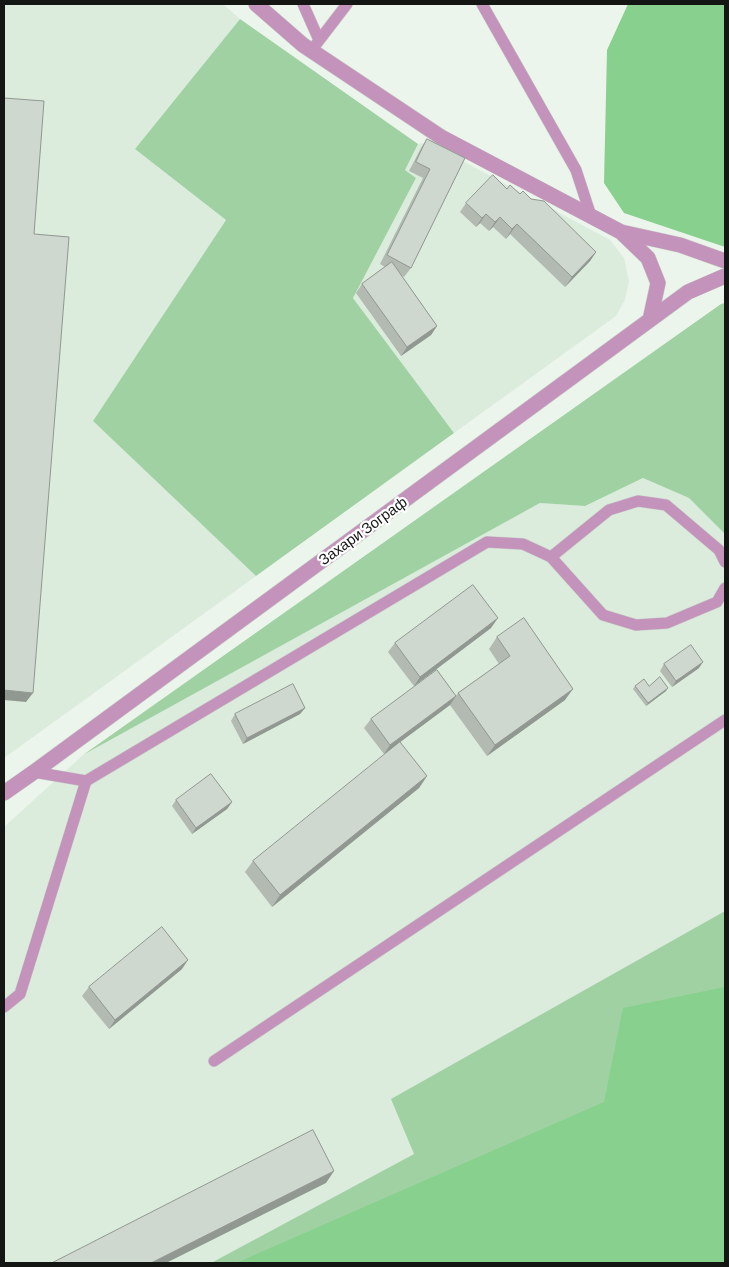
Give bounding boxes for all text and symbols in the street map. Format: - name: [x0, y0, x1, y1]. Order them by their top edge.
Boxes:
- street label: Захари Зограф: [315, 493, 411, 569]

